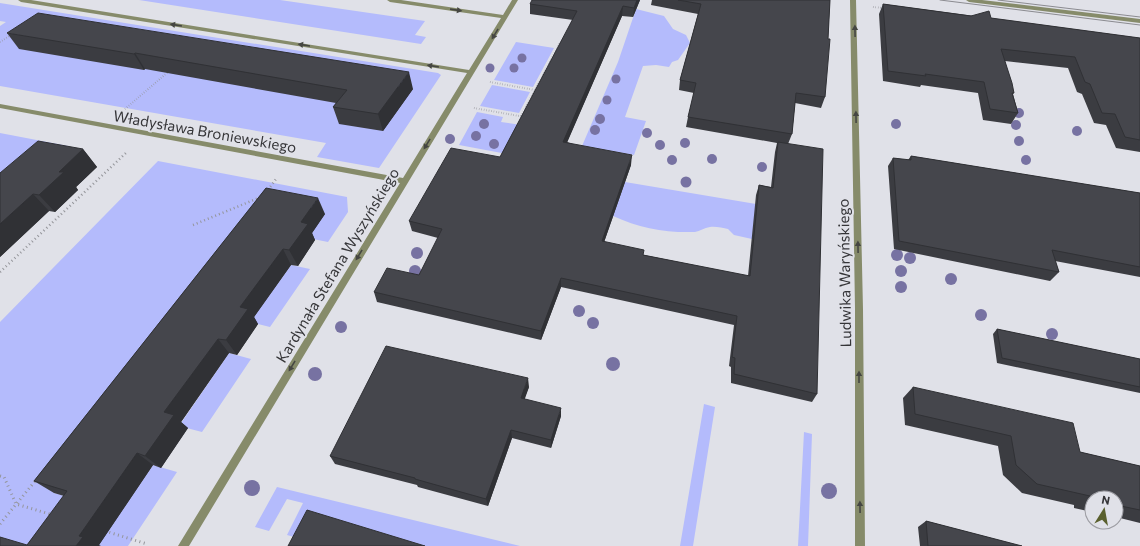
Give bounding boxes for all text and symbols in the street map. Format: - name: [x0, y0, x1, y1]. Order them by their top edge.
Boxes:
- one-way arrow: [450, 7, 462, 13]
- one-way arrow: [170, 22, 182, 28]
- one-way arrow: [851, 25, 858, 37]
- one-way arrow: [491, 28, 498, 40]
- one-way arrow: [298, 42, 310, 48]
- one-way arrow: [426, 62, 439, 68]
- street label: Władysława Broniewskiego: [112, 106, 298, 156]
- one-way arrow: [853, 110, 859, 123]
- one-way arrow: [423, 138, 430, 150]
- street label: Kardynała Stefana Wyszyńskiego: [272, 164, 402, 366]
- street label: Ludwika Waryńskiego: [834, 198, 854, 348]
- one-way arrow: [855, 240, 861, 253]
- one-way arrow: [356, 249, 363, 261]
- one-way arrow: [288, 360, 295, 372]
- one-way arrow: [856, 370, 862, 383]
- north arrow: [1084, 490, 1124, 530]
- text: N: [1101, 493, 1111, 507]
- one-way arrow: [857, 500, 863, 513]

